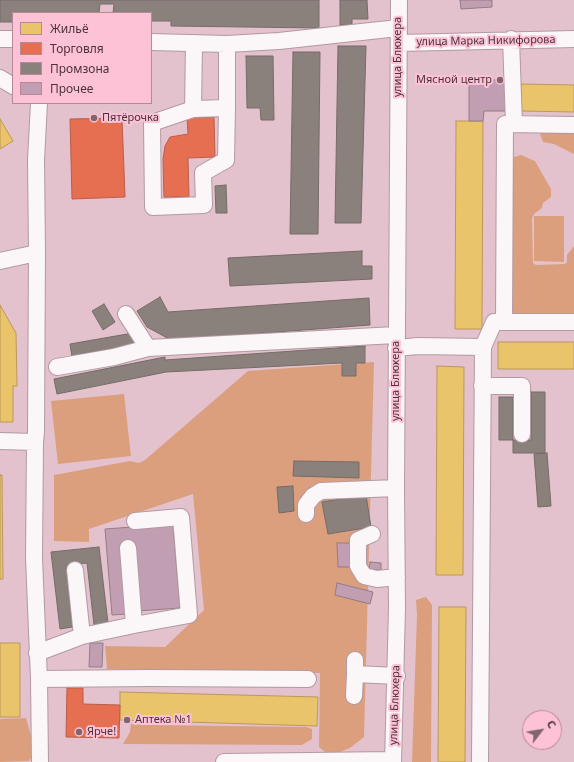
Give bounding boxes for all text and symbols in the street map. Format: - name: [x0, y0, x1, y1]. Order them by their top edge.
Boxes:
- legend: [12, 12, 152, 104]
- street label: улица Блюхера: [391, 17, 405, 97]
- text: Жильё: [50, 20, 89, 37]
- street label: улица Марка Никифорова: [416, 33, 556, 49]
- text: Торговля: [50, 40, 104, 57]
- text: Промзона: [50, 60, 109, 77]
- place label: Мясной центр: [416, 73, 492, 87]
- marker: Мясной центр: [495, 75, 505, 85]
- text: Прочее: [50, 80, 93, 97]
- place label: Пятёрочка: [102, 111, 159, 125]
- marker: Пятёрочка: [89, 113, 99, 123]
- street label: улица Блюхера: [389, 341, 403, 421]
- street label: улица Блюхера: [387, 665, 403, 745]
- north arrow: [522, 710, 562, 750]
- place label: Аптека №1: [135, 713, 192, 727]
- marker: Аптека №1: [122, 715, 132, 725]
- text: С: [544, 717, 560, 731]
- place label: Ярче!: [87, 725, 116, 739]
- marker: Ярче!: [74, 727, 84, 737]

